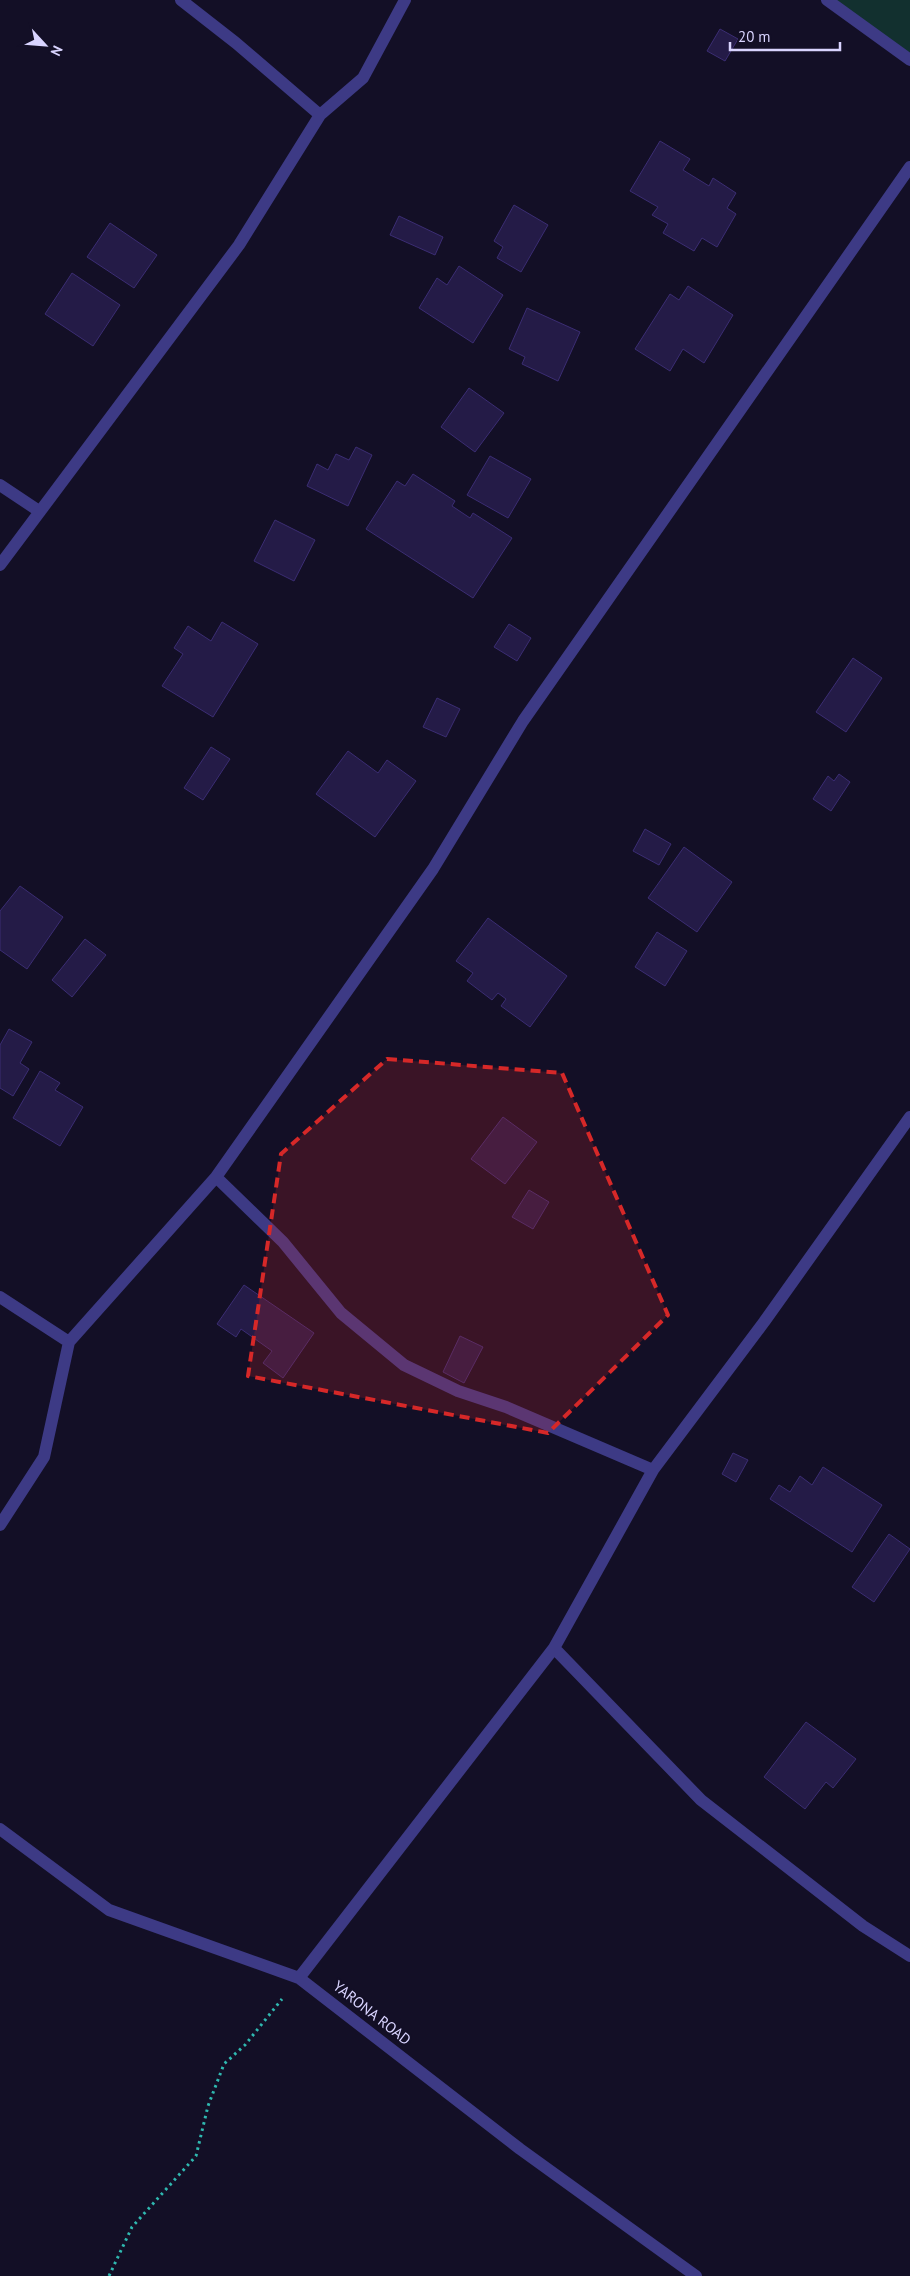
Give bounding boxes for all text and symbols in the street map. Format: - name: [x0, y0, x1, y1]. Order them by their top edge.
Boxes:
- north arrow: [20, 20, 70, 70]
- scale bar: [730, 20, 840, 52]
- text: 20 m: [738, 27, 771, 46]
- text: N: [47, 43, 67, 59]
- street label: YARONA ROAD: [330, 1976, 415, 2049]

